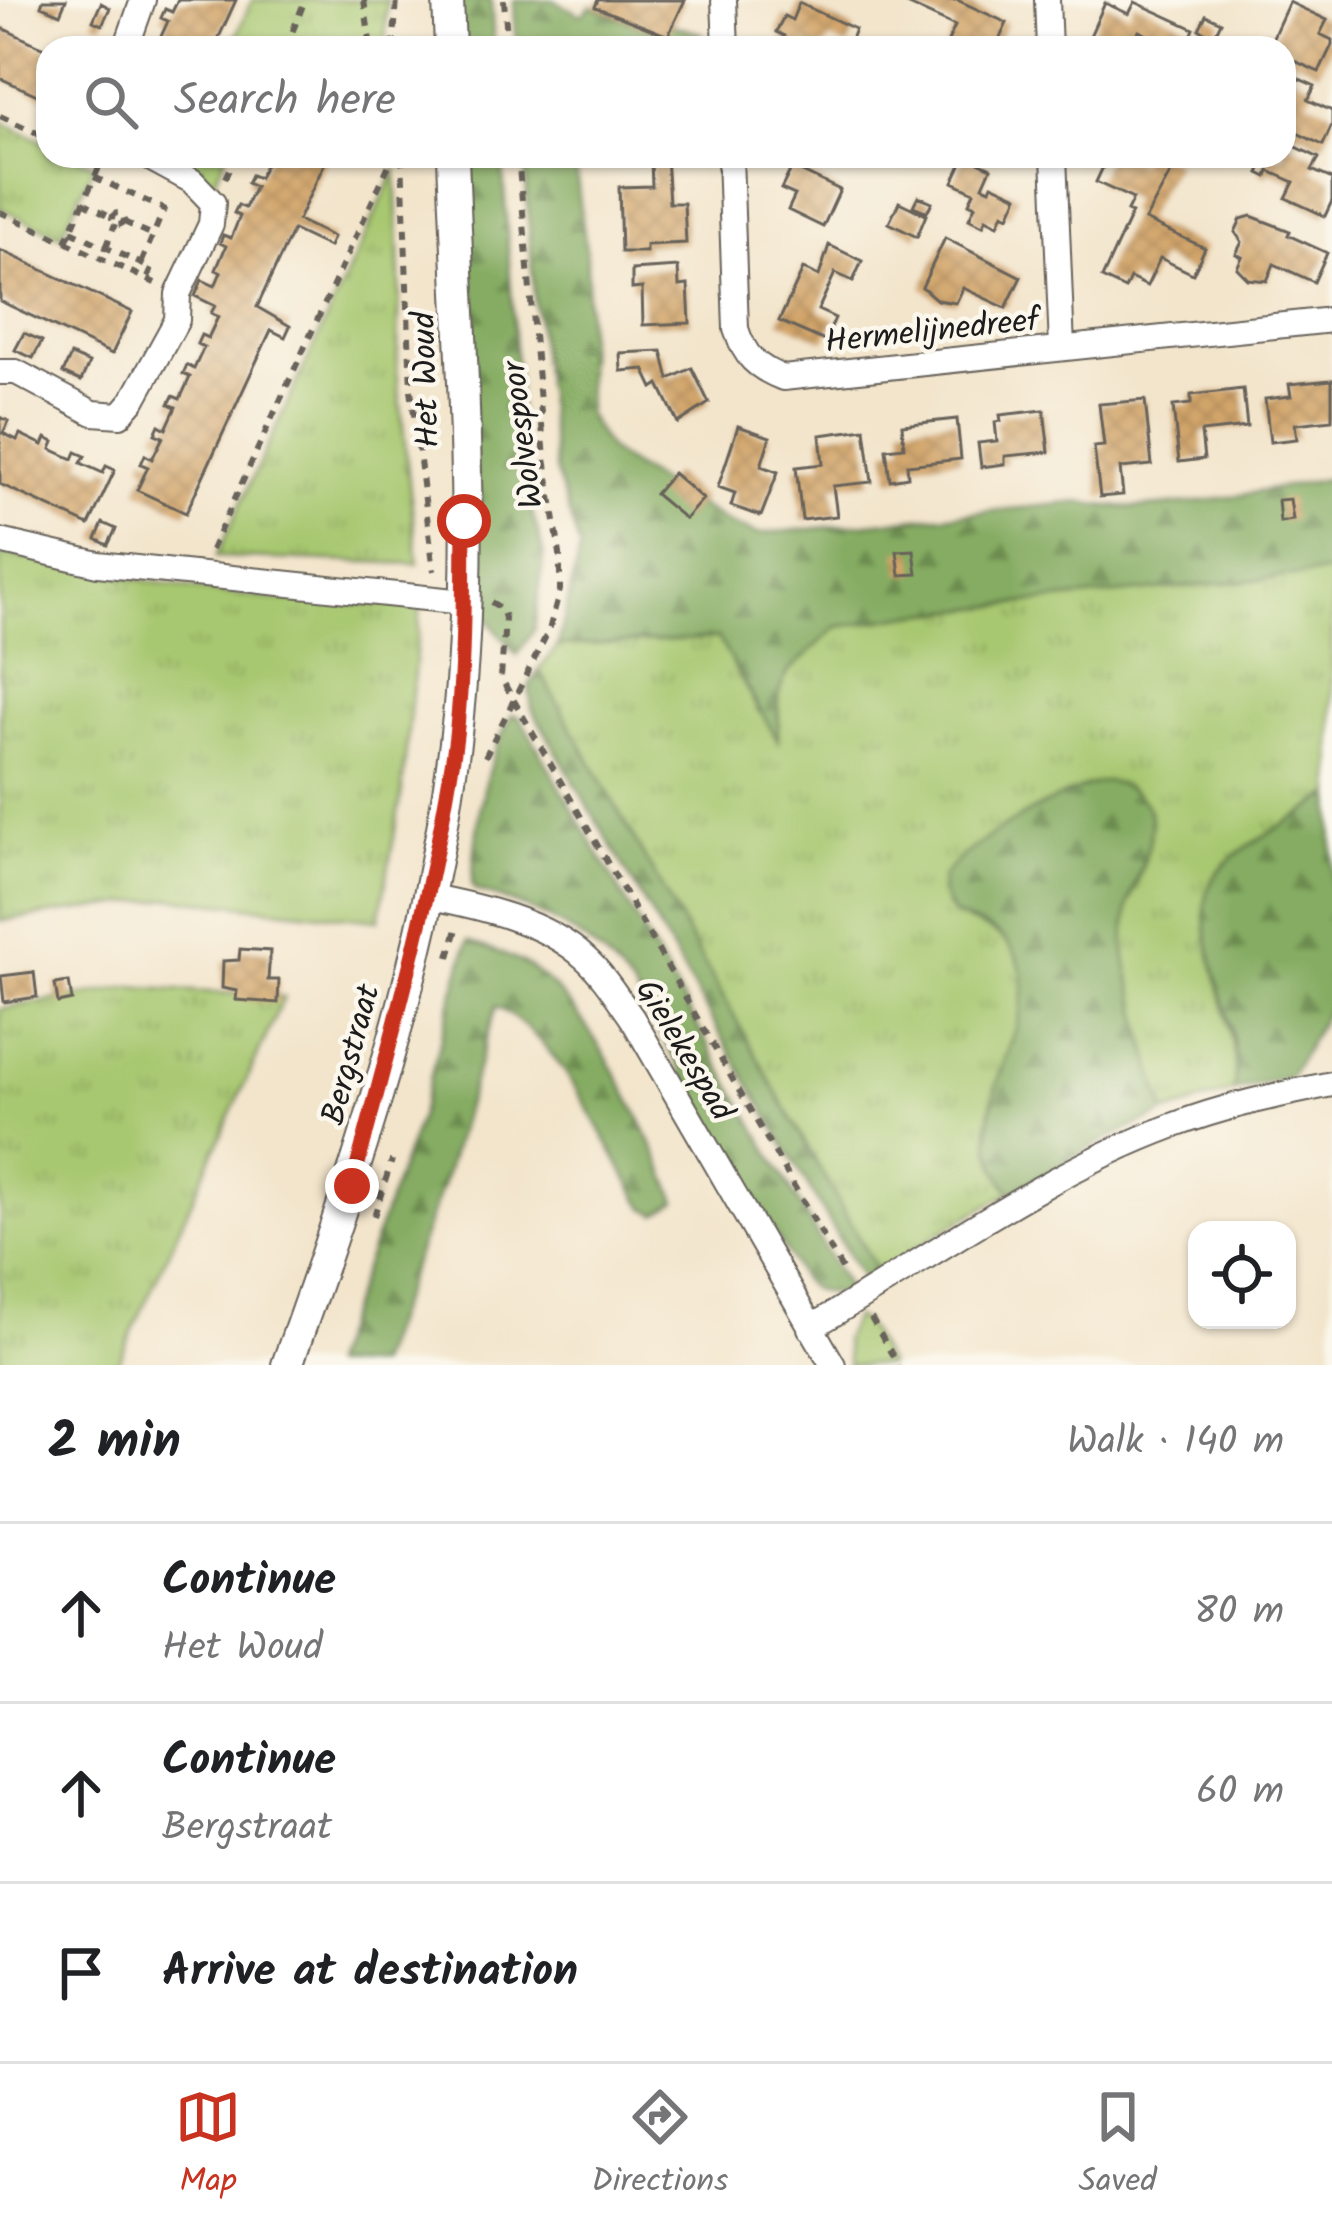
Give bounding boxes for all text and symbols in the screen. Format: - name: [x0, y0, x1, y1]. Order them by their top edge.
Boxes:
- search box: [36, 36, 1296, 168]
- text: Search here: [174, 66, 396, 138]
- icon: search: [78, 69, 144, 135]
- street label: Hermelijnedreef: [823, 295, 1046, 370]
- street label: Het Woud: [399, 309, 456, 449]
- street label: Wolvespoor: [489, 356, 560, 511]
- route start: [437, 494, 491, 548]
- street label: Gielekespad: [620, 969, 747, 1133]
- street label: Bergstraat: [308, 977, 397, 1131]
- route end: [325, 1159, 379, 1213]
- map controls: [1188, 1221, 1296, 1329]
- button: locate: [1188, 1221, 1296, 1329]
- text: 2 min: [48, 1403, 181, 1484]
- text: Walk · 140 m: [1067, 1412, 1284, 1474]
- text: Continue: [162, 1546, 336, 1618]
- icon: ahead: [48, 1580, 114, 1646]
- text: 80 m: [1194, 1582, 1284, 1644]
- text: Het Woud: [162, 1618, 323, 1680]
- text: Continue: [162, 1726, 336, 1798]
- icon: ahead: [48, 1760, 114, 1826]
- text: 60 m: [1196, 1762, 1284, 1824]
- text: Bergstraat: [162, 1798, 332, 1860]
- text: Arrive at destination: [162, 1937, 578, 2009]
- icon: arrive: [48, 1940, 114, 2006]
- tab: Map: [175, 2084, 241, 2209]
- tab: Directions: [591, 2084, 728, 2209]
- tab: Saved: [1079, 2084, 1157, 2209]

